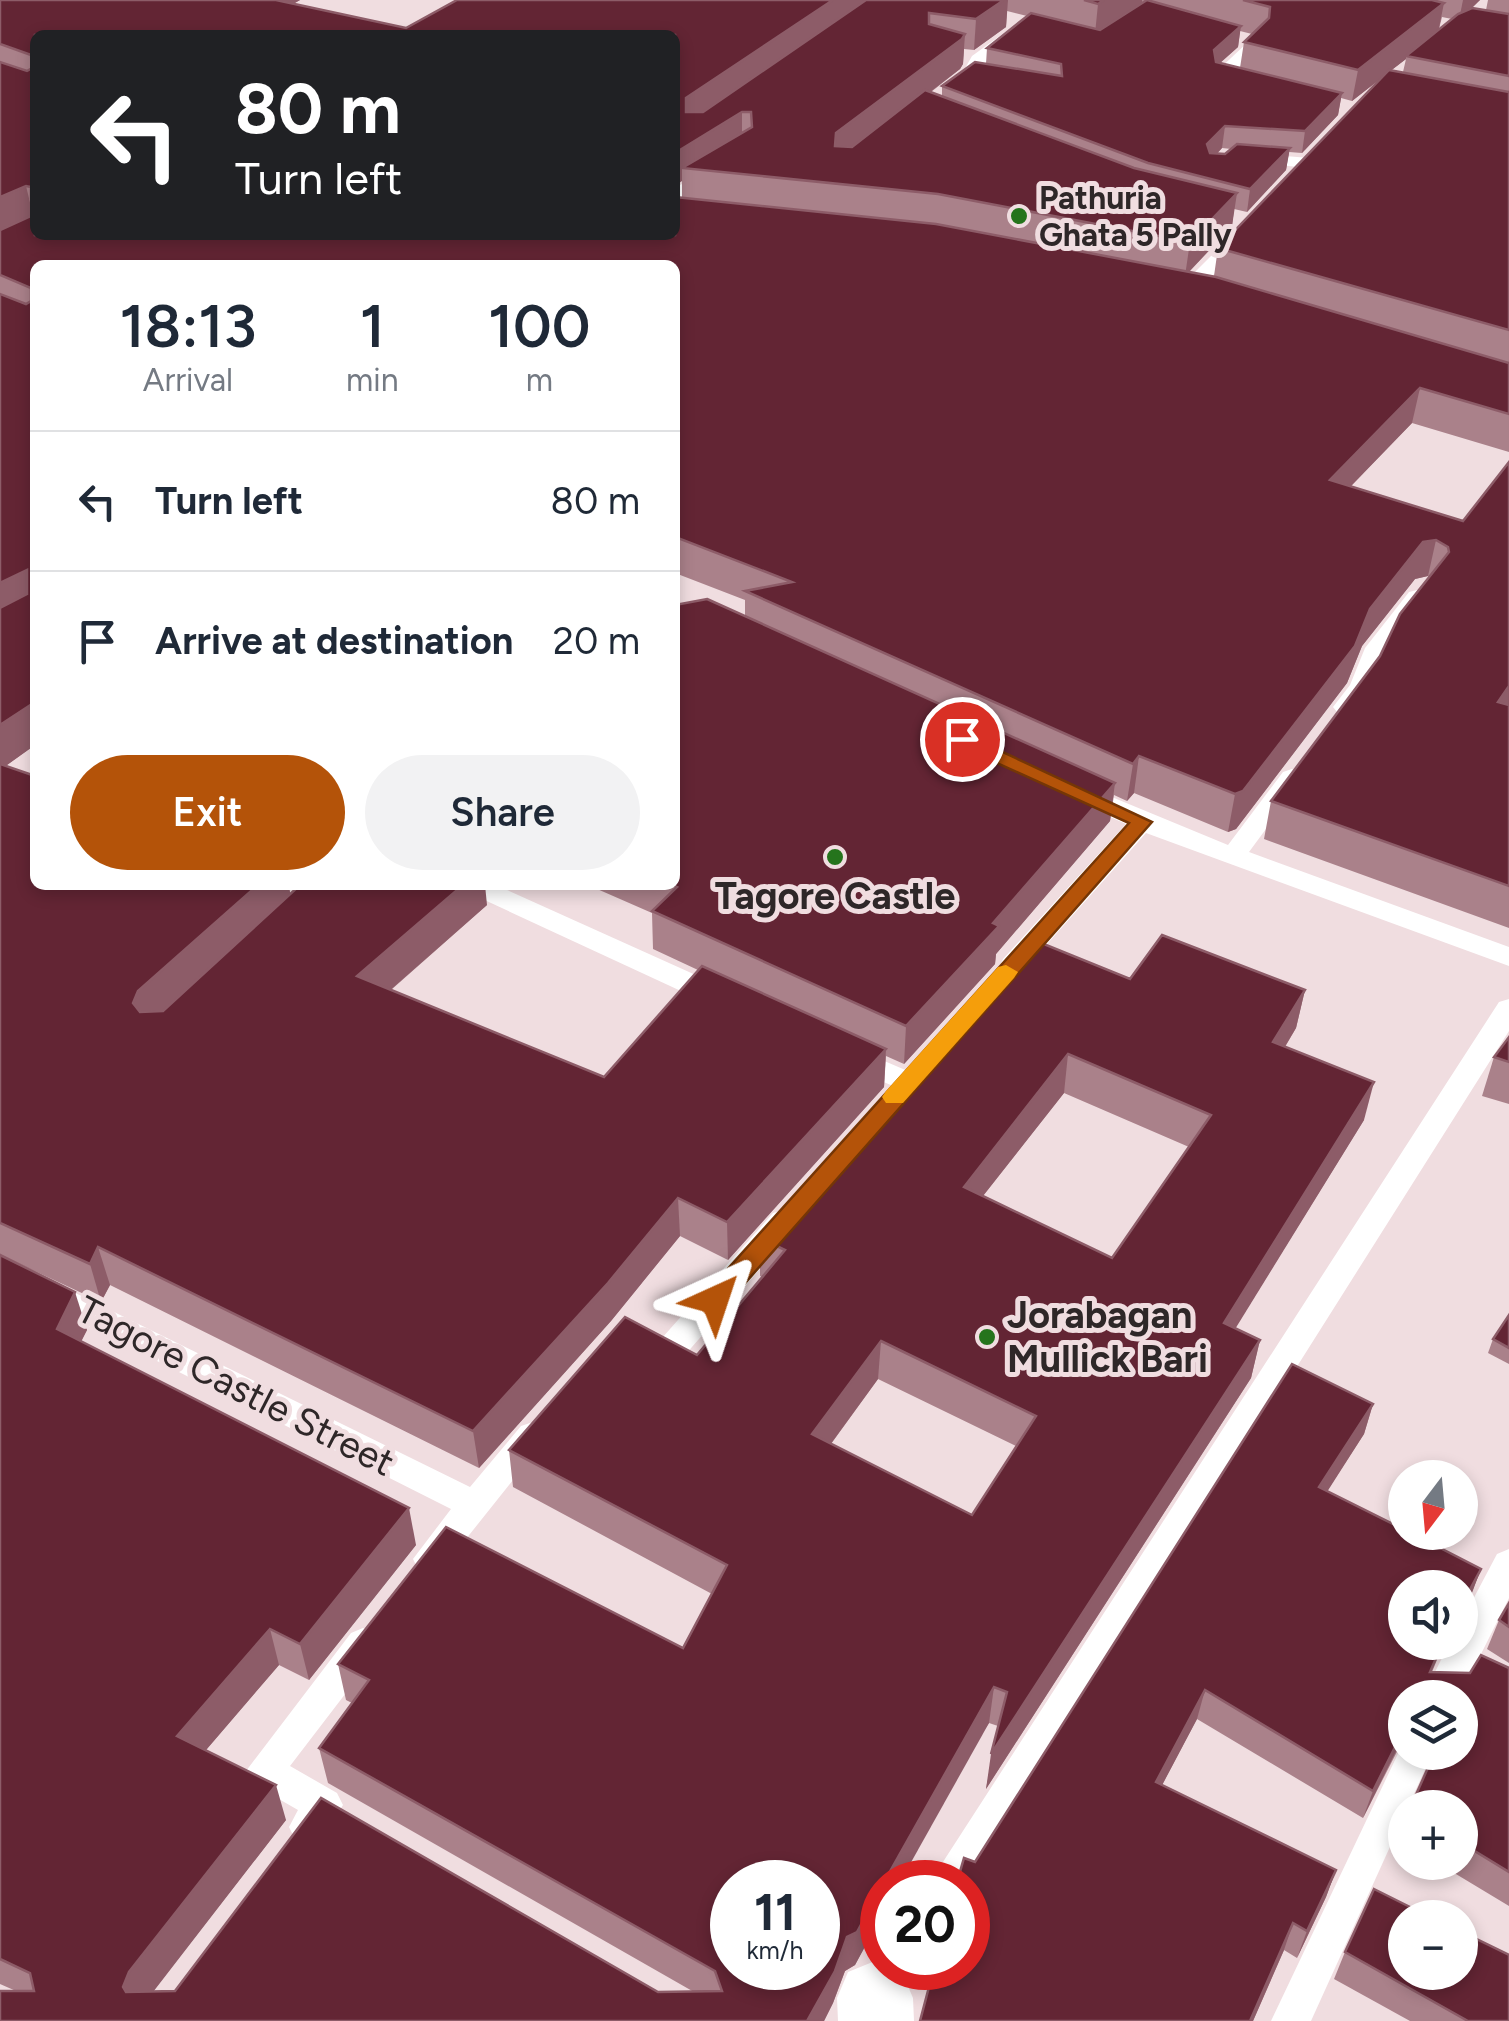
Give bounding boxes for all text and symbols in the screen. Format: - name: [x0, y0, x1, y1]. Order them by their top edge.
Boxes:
- text: 80 m: [235, 66, 401, 151]
- icon: left: [70, 70, 200, 200]
- text: Turn left: [235, 151, 402, 205]
- place label: Pathuria Ghata 5 Pally: [1039, 179, 1232, 254]
- marker: Pathuria Ghata 5 Pally: [1008, 205, 1030, 227]
- text: 18:13: [119, 290, 257, 362]
- text: 1: [360, 290, 385, 362]
- text: 100: [488, 290, 591, 362]
- text: Arrival: [143, 361, 233, 399]
- text: min: [346, 361, 399, 399]
- text: m: [526, 361, 553, 399]
- icon: left: [70, 474, 125, 529]
- text: Turn left: [155, 478, 303, 524]
- text: 80 m: [551, 478, 640, 524]
- icon: arrive: [70, 614, 125, 669]
- text: Arrive at destination: [155, 618, 513, 664]
- text: 20 m: [553, 618, 640, 664]
- pin: [920, 697, 1005, 782]
- icon: arrive: [935, 712, 990, 767]
- button: Exit: [70, 755, 345, 870]
- button: Share: [365, 755, 640, 870]
- marker: Tagore Castle: [824, 846, 846, 868]
- place label: Tagore Castle: [715, 873, 955, 919]
- position arrow: [663, 1248, 767, 1352]
- street label: Tagore Castle Street: [70, 1286, 402, 1486]
- place label: Jorabagan Mullick Bari: [1007, 1292, 1208, 1382]
- marker: Jorabagan Mullick Bari: [976, 1326, 998, 1348]
- north arrow: [1388, 1460, 1478, 1550]
- map controls: [1388, 1460, 1478, 1990]
- button: sound: [1388, 1570, 1478, 1660]
- button: layers: [1388, 1680, 1478, 1770]
- button: +: [1388, 1790, 1478, 1880]
- speed limit sign: 20: [860, 1860, 990, 1990]
- text: 11: [754, 1882, 796, 1943]
- button: −: [1388, 1900, 1478, 1990]
- text: km/h: [746, 1935, 804, 1965]

